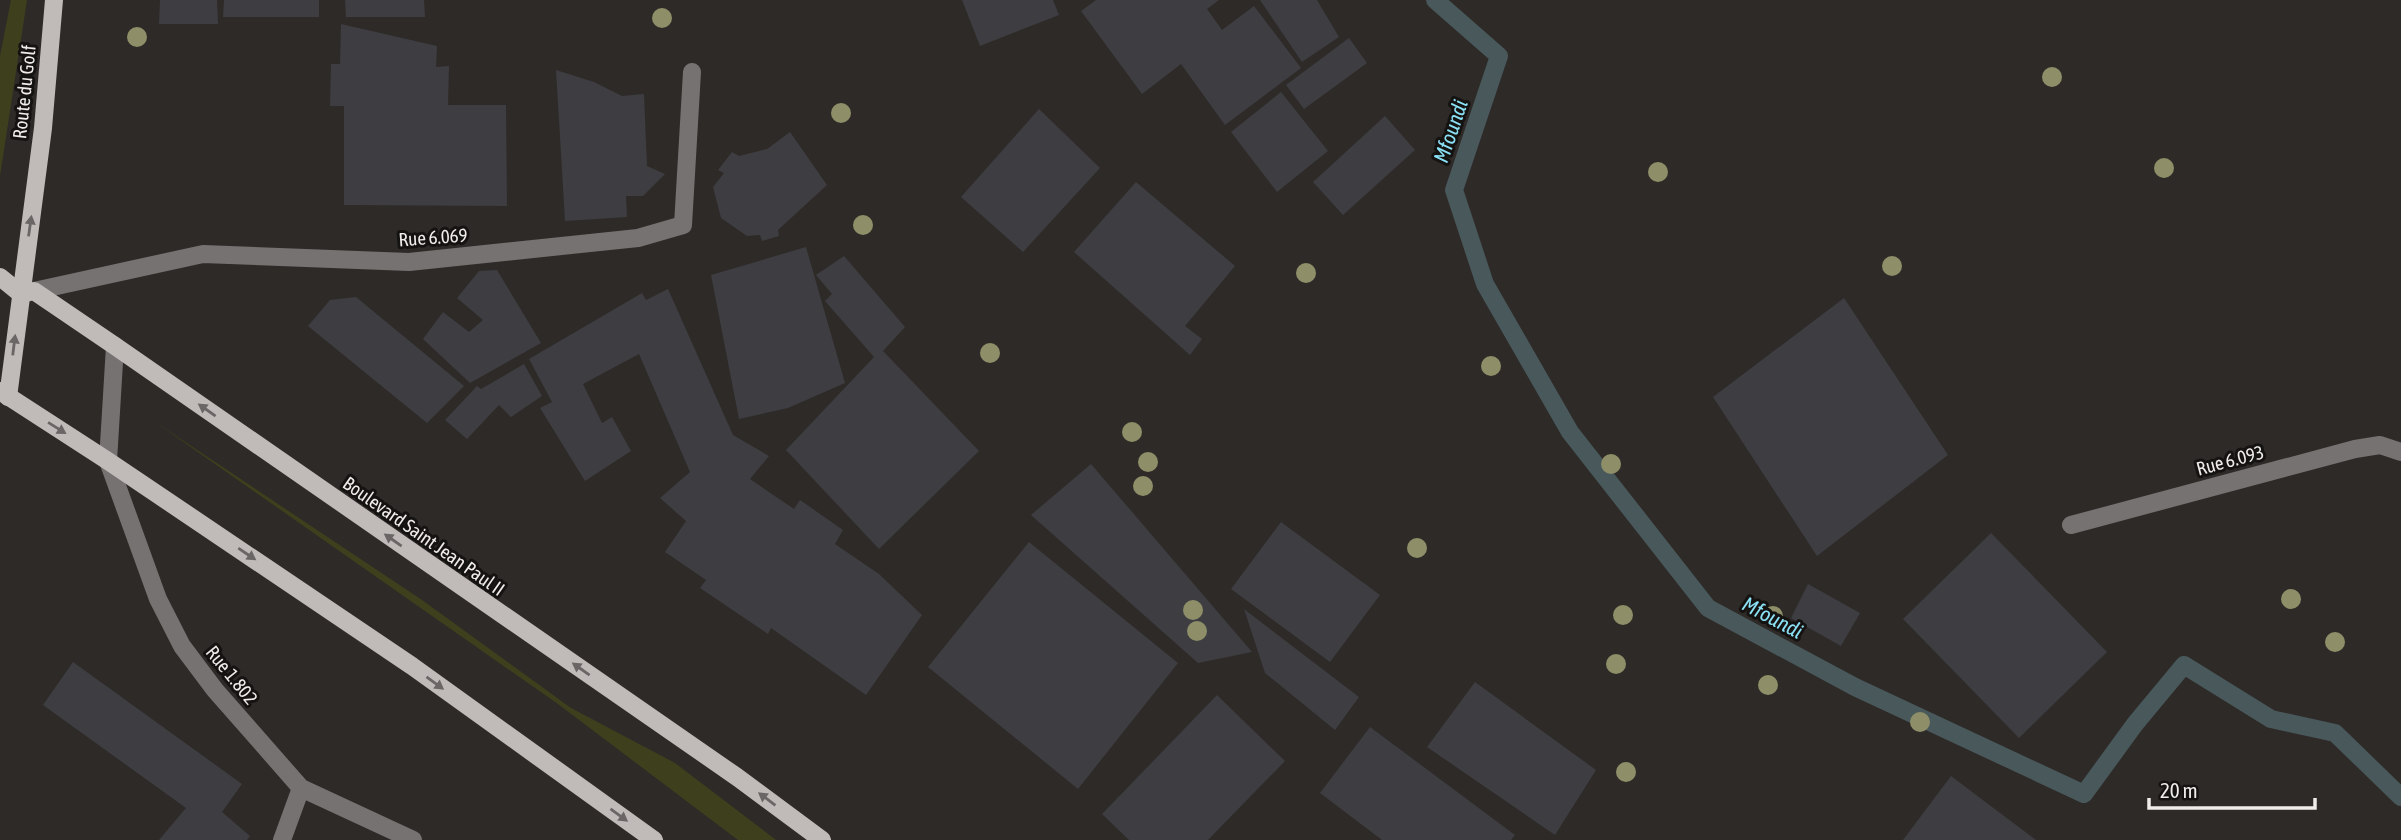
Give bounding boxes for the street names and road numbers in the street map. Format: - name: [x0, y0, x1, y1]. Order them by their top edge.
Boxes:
- street label: Route du Golf: [8, 44, 40, 140]
- street label: Rue 6.069: [398, 224, 468, 250]
- street label: Rue 6.093: [2194, 440, 2266, 480]
- street label: Boulevard Saint Jean Paul II: [339, 472, 509, 600]
- street label: Rue 1.802: [202, 641, 262, 709]

